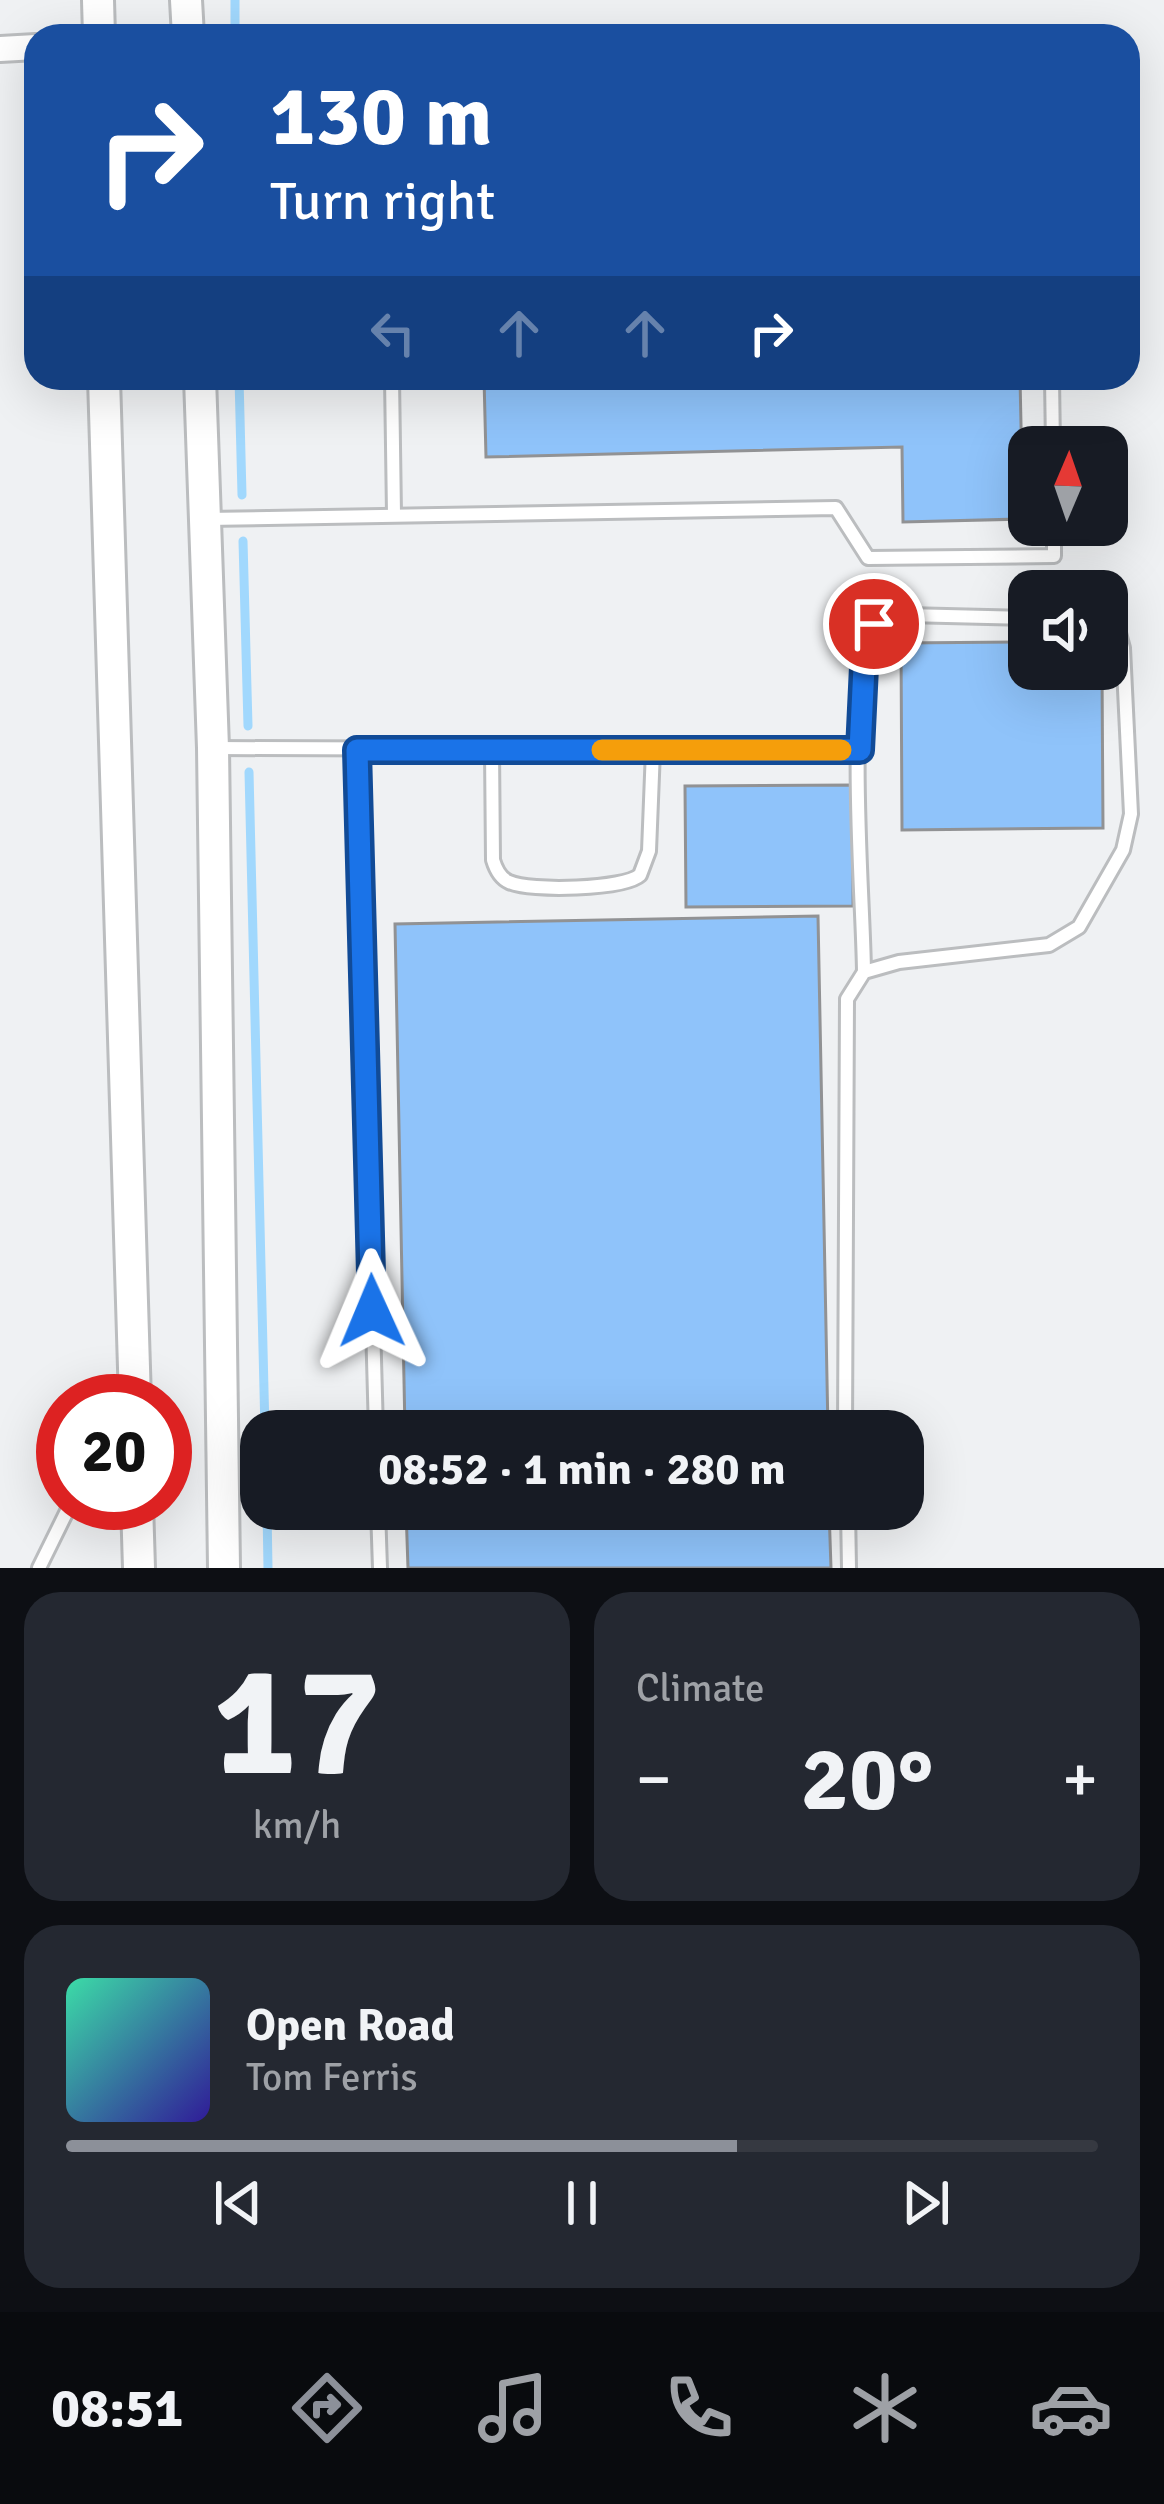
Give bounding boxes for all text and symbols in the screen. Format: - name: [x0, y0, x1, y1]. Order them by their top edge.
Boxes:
- text: 130 m: [270, 65, 492, 169]
- icon: right: [72, 72, 228, 228]
- text: Turn right: [270, 168, 495, 235]
- icon: left: [360, 300, 426, 366]
- icon: ahead: [486, 300, 552, 366]
- icon: ahead: [612, 300, 678, 366]
- icon: right: [738, 300, 804, 366]
- north arrow: [1008, 426, 1128, 546]
- map controls: [1008, 426, 1128, 690]
- button: sound: [1008, 570, 1128, 690]
- pin: [823, 573, 925, 675]
- icon: arrive: [841, 591, 907, 657]
- position arrow: [309, 1248, 435, 1374]
- speed limit sign: 20: [36, 1374, 192, 1530]
- text: 08:52 · 1 min · 280 m: [378, 1442, 786, 1497]
- text: 17: [213, 1626, 381, 1819]
- text: Climate: [636, 1664, 765, 1712]
- text: 20°: [800, 1724, 934, 1835]
- text: −: [636, 1739, 672, 1820]
- text: +: [1062, 1739, 1098, 1820]
- text: km/h: [253, 1801, 341, 1849]
- text: Open Road: [246, 1998, 455, 2053]
- text: Tom Ferris: [246, 2053, 418, 2101]
- icon: previous: [205, 2170, 271, 2236]
- icon: pause: [549, 2170, 615, 2236]
- icon: next: [893, 2170, 959, 2236]
- icon: directions: [285, 2366, 369, 2450]
- icon: music: [471, 2366, 555, 2450]
- icon: phone: [657, 2366, 741, 2450]
- icon: climate: [843, 2366, 927, 2450]
- icon: car: [1029, 2366, 1113, 2450]
- text: 08:51: [51, 2375, 184, 2442]

